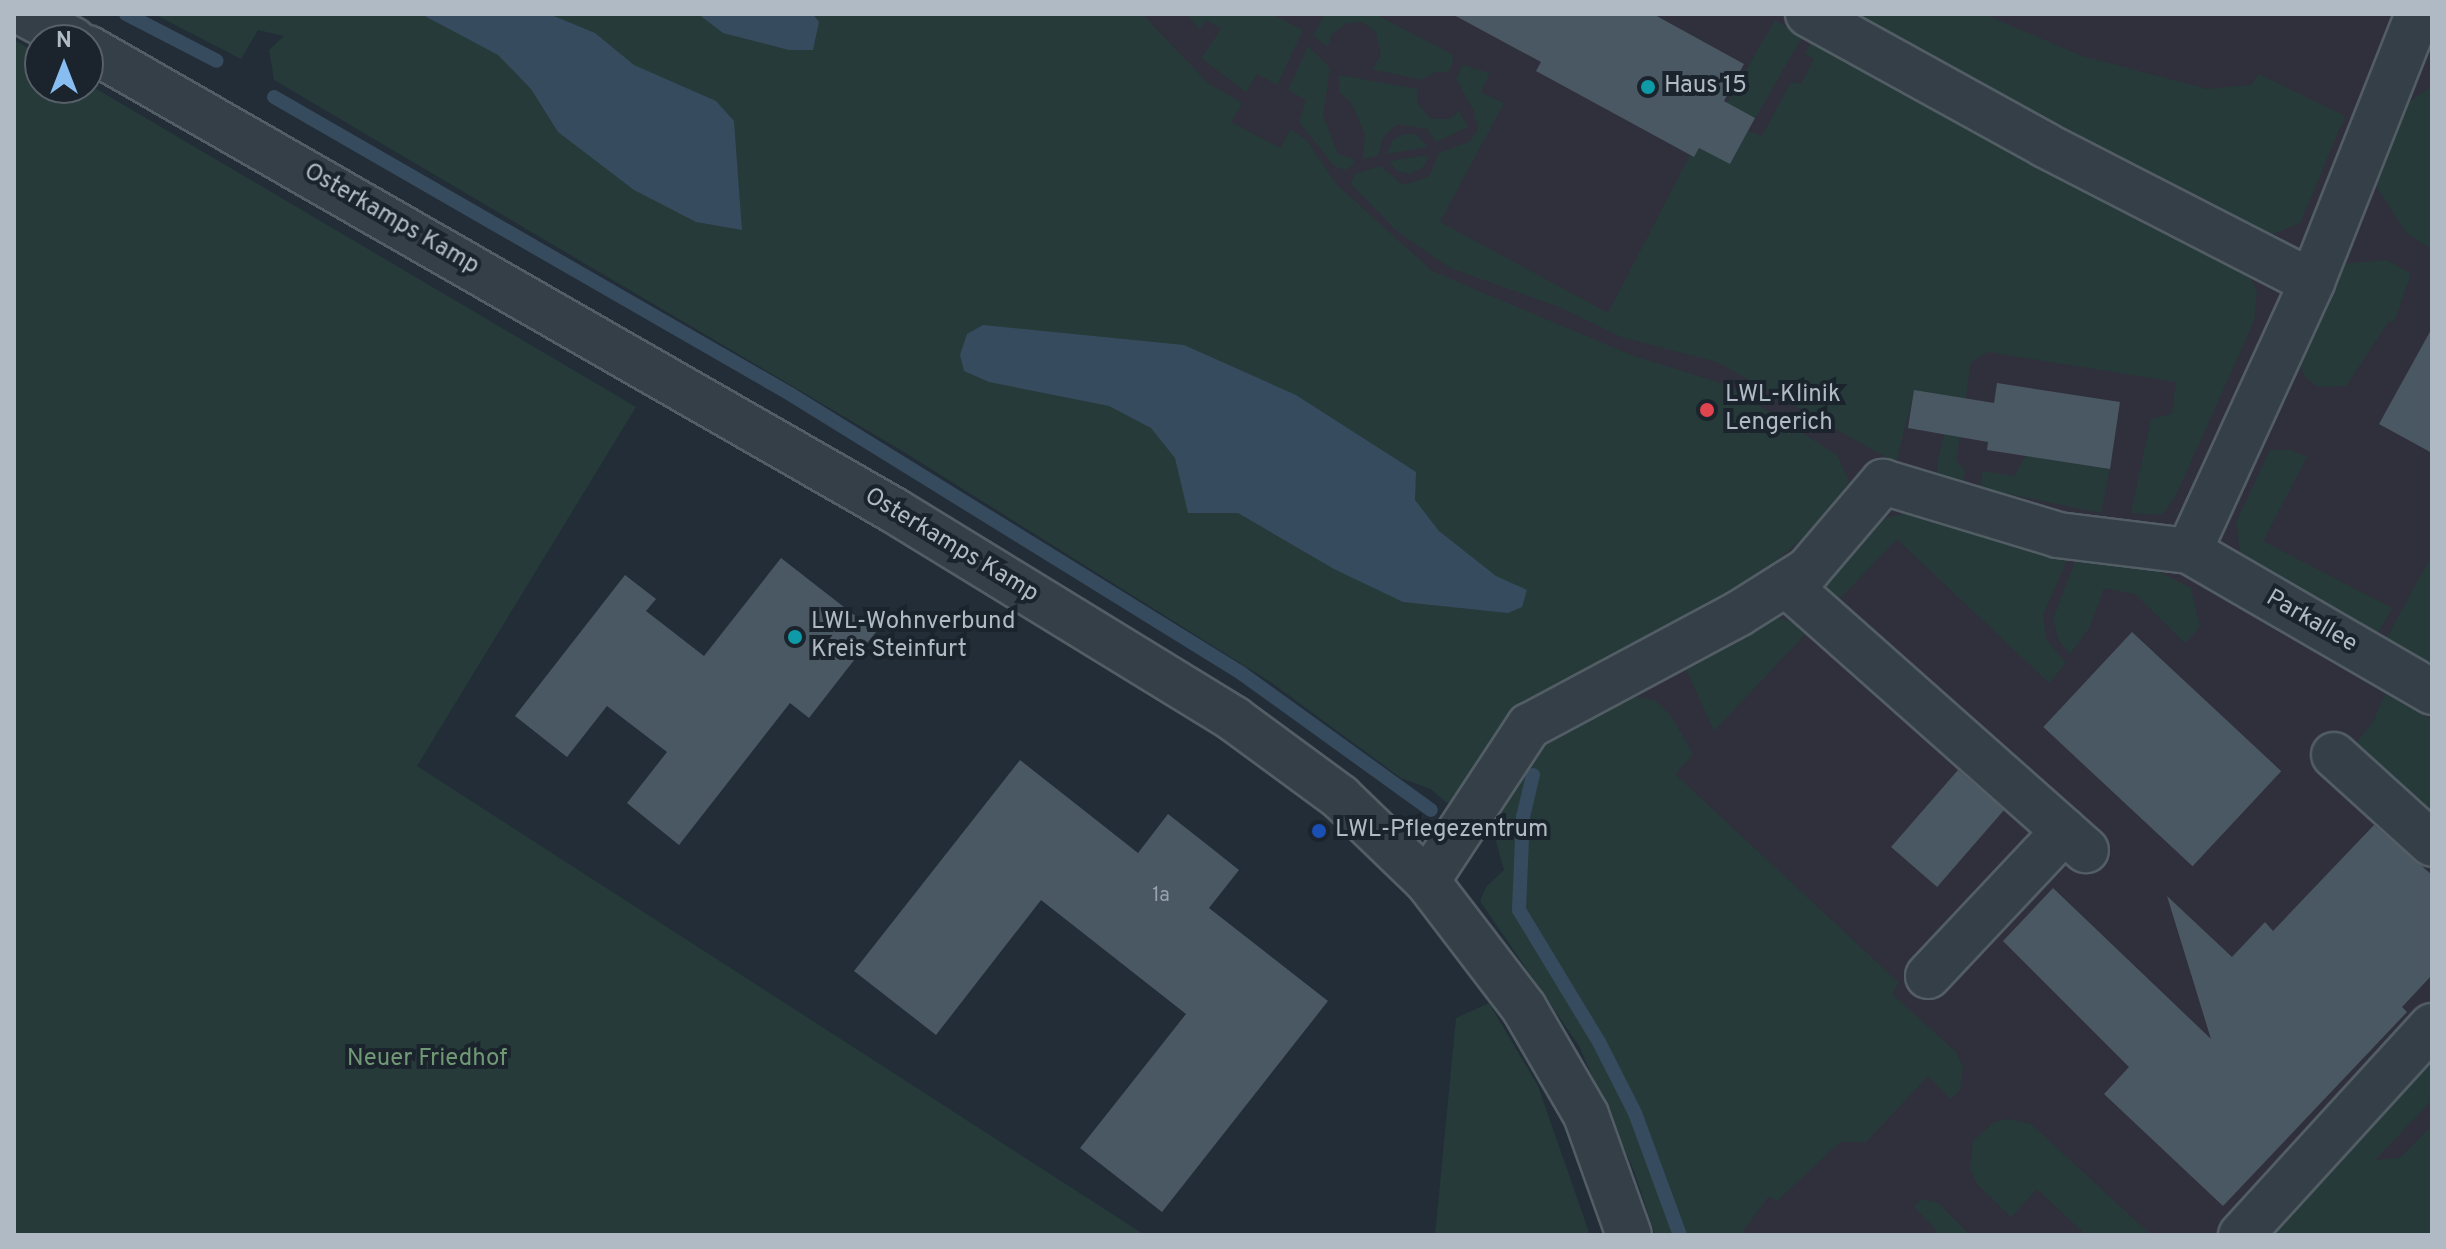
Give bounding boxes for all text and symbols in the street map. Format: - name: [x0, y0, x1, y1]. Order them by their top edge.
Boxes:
- north arrow: [24, 24, 104, 104]
- text: N: [56, 28, 72, 55]
- place label: Haus 15: [1664, 73, 1747, 101]
- marker: Haus 15: [1639, 78, 1657, 96]
- street label: Osterkamps Kamp: [298, 158, 484, 282]
- place label: LWL-Klinik Lengerich: [1725, 382, 1841, 438]
- marker: LWL-Klinik Lengerich: [1696, 399, 1718, 421]
- street label: Osterkamps Kamp: [859, 483, 1043, 609]
- street label: Parkallee: [2260, 584, 2362, 660]
- place label: LWL-Wohnverbund Kreis Steinfurt: [811, 609, 1015, 665]
- marker: LWL-Wohnverbund Kreis Steinfurt: [786, 628, 804, 646]
- place label: LWL-Pflegezentrum: [1335, 817, 1548, 845]
- marker: LWL-Pflegezentrum: [1310, 822, 1328, 840]
- house number: 1a: [1152, 884, 1170, 908]
- park label: Neuer Friedhof: [347, 1046, 507, 1074]

